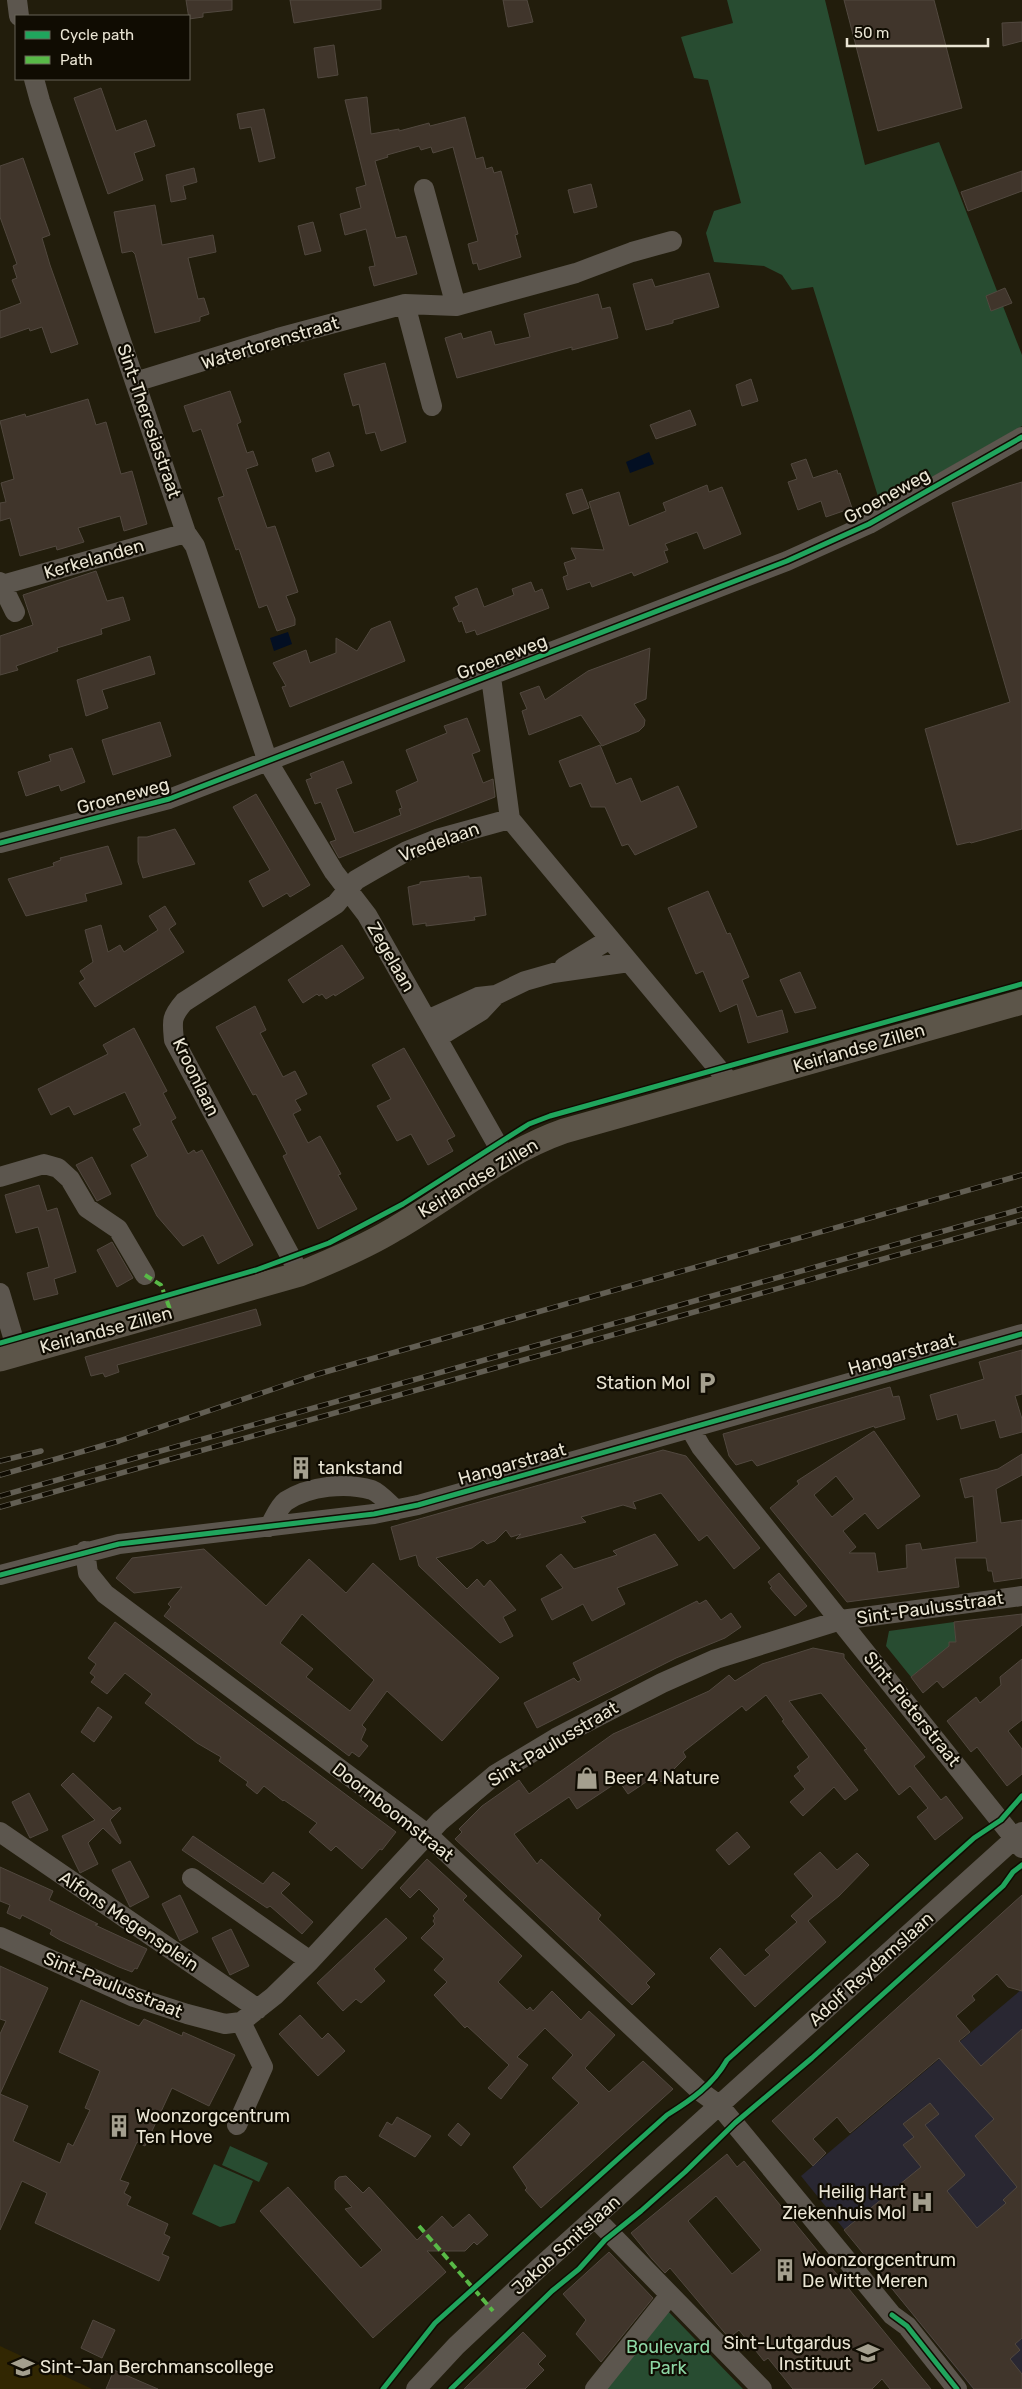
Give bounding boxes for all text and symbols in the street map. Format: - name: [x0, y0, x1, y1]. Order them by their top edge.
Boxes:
- legend: [15, 15, 190, 80]
- scale bar: [847, 15, 988, 47]
- text: 50 m: [854, 24, 889, 42]
- text: Cycle path: [60, 26, 134, 44]
- text: Path: [60, 51, 93, 69]
- street label: Watertorenstraat: [199, 312, 341, 374]
- street label: Sint-Theresiastraat: [112, 341, 186, 501]
- street label: Groeneweg: [840, 463, 934, 529]
- street label: Kerkelanden: [41, 534, 147, 584]
- street label: Groeneweg: [454, 630, 550, 684]
- street label: Groeneweg: [74, 773, 172, 819]
- street label: Vredelaan: [396, 817, 482, 867]
- street label: Zegelaan: [362, 918, 420, 996]
- street label: Keirlandse Zillen: [791, 1019, 927, 1077]
- street label: Kroonlaan: [168, 1034, 224, 1120]
- street label: Keirlandse Zillen: [414, 1134, 542, 1222]
- street label: Keirlandse Zillen: [37, 1302, 175, 1358]
- street label: Hangarstraat: [846, 1328, 958, 1380]
- parking icon: Station Mol: [694, 1370, 720, 1396]
- place label: Station Mol: [596, 1372, 690, 1394]
- street label: Hangarstraat: [456, 1438, 568, 1490]
- building icon: tankstand: [288, 1455, 314, 1481]
- place label: tankstand: [318, 1457, 403, 1479]
- street label: Sint-Paulusstraat: [855, 1587, 1005, 1629]
- street label: Sint-Pieterstraat: [859, 1647, 965, 1771]
- street label: Sint-Paulusstraat: [484, 1696, 622, 1792]
- street label: Doornboomstraat: [328, 1758, 458, 1866]
- shop icon: Beer 4 Nature: [574, 1765, 600, 1791]
- place label: Beer 4 Nature: [604, 1767, 720, 1789]
- street label: Alfons Megensplein: [55, 1866, 203, 1976]
- street label: Adolf Reydamslaan: [804, 1907, 938, 2031]
- street label: Sint-Paulusstraat: [40, 1947, 186, 2023]
- place label: Woonzorgcentrum Ten Hove: [136, 2105, 290, 2148]
- building icon: Woonzorgcentrum Ten Hove: [106, 2113, 132, 2139]
- place label: Heilig Hart Ziekenhuis Mol: [782, 2181, 906, 2224]
- hospital icon: Heilig Hart Ziekenhuis Mol: [909, 2189, 935, 2215]
- street label: Jakob Smitslaan: [507, 2190, 625, 2300]
- place label: Woonzorgcentrum De Witte Meren: [802, 2249, 956, 2292]
- building icon: Woonzorgcentrum De Witte Meren: [772, 2257, 798, 2283]
- place label: Sint-Lutgardus Instituut: [723, 2332, 851, 2375]
- park label: Boulevard Park: [626, 2336, 710, 2379]
- school or university icon: Sint-Lutgardus Instituut: [855, 2340, 881, 2366]
- school or university icon: Sint-Jan Berchmanscollege: [10, 2354, 36, 2380]
- place label: Sint-Jan Berchmanscollege: [40, 2356, 274, 2378]

